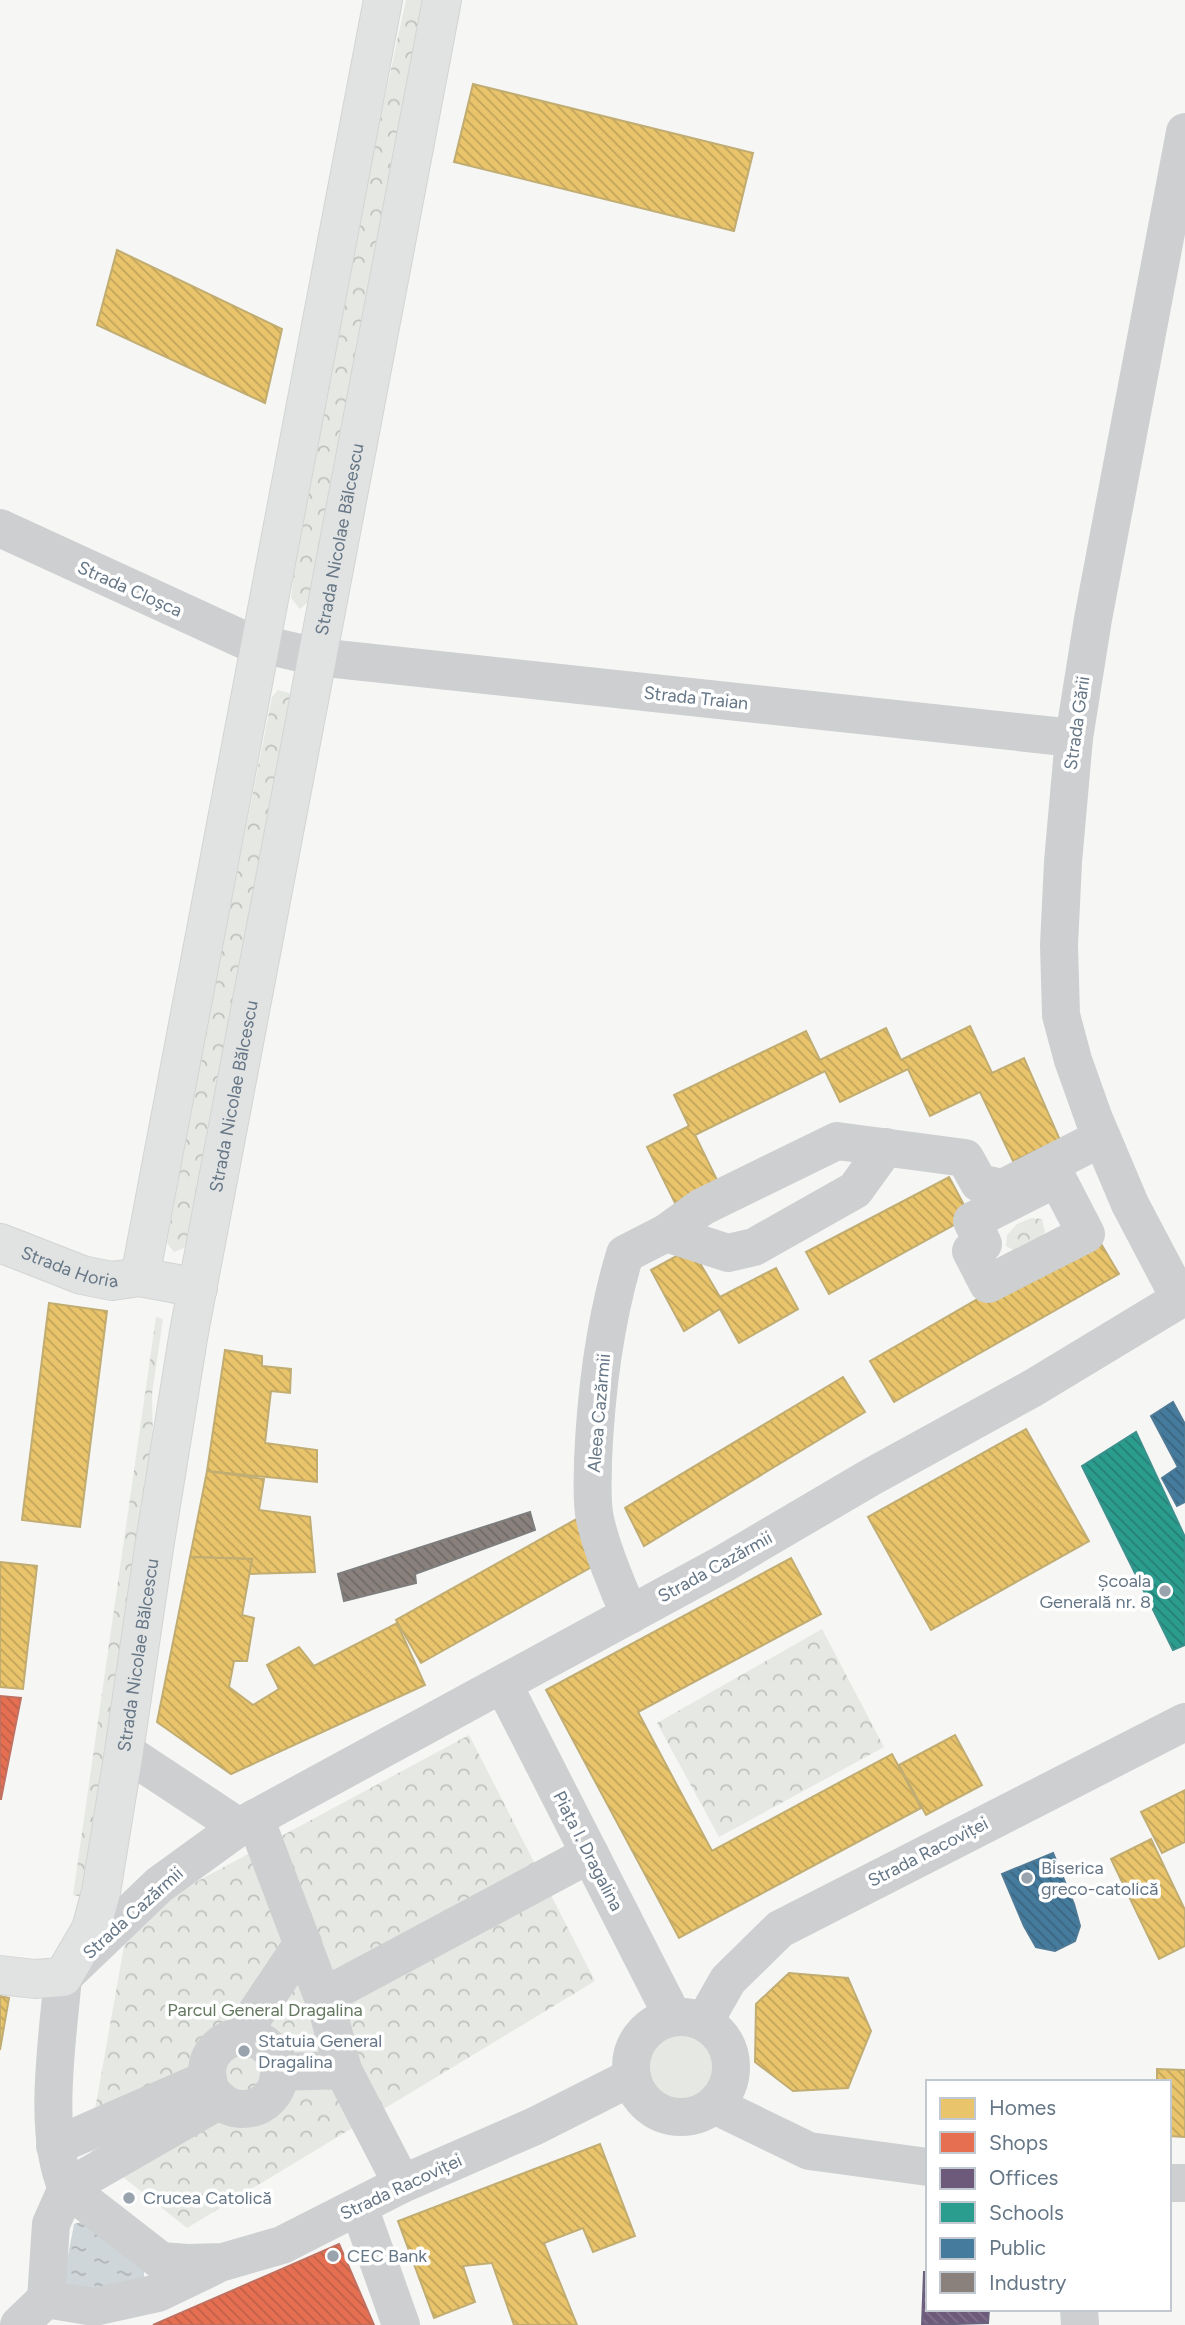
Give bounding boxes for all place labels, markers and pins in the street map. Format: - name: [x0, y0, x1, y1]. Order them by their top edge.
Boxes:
- place label: Școala Generală nr. 8: [1039, 1570, 1151, 1613]
- marker: Școala Generală nr. 8: [1157, 1583, 1173, 1599]
- place label: Biserica greco-catolică: [1041, 1857, 1158, 1900]
- marker: Biserica greco-catolică: [1019, 1870, 1035, 1886]
- place label: Statuia General Dragalina: [258, 2030, 382, 2073]
- marker: Statuia General Dragalina: [236, 2043, 252, 2059]
- place label: Crucea Catolică: [143, 2187, 272, 2209]
- marker: Crucea Catolică: [121, 2190, 137, 2206]
- place label: CEC Bank: [347, 2245, 427, 2267]
- marker: CEC Bank: [325, 2248, 341, 2264]

